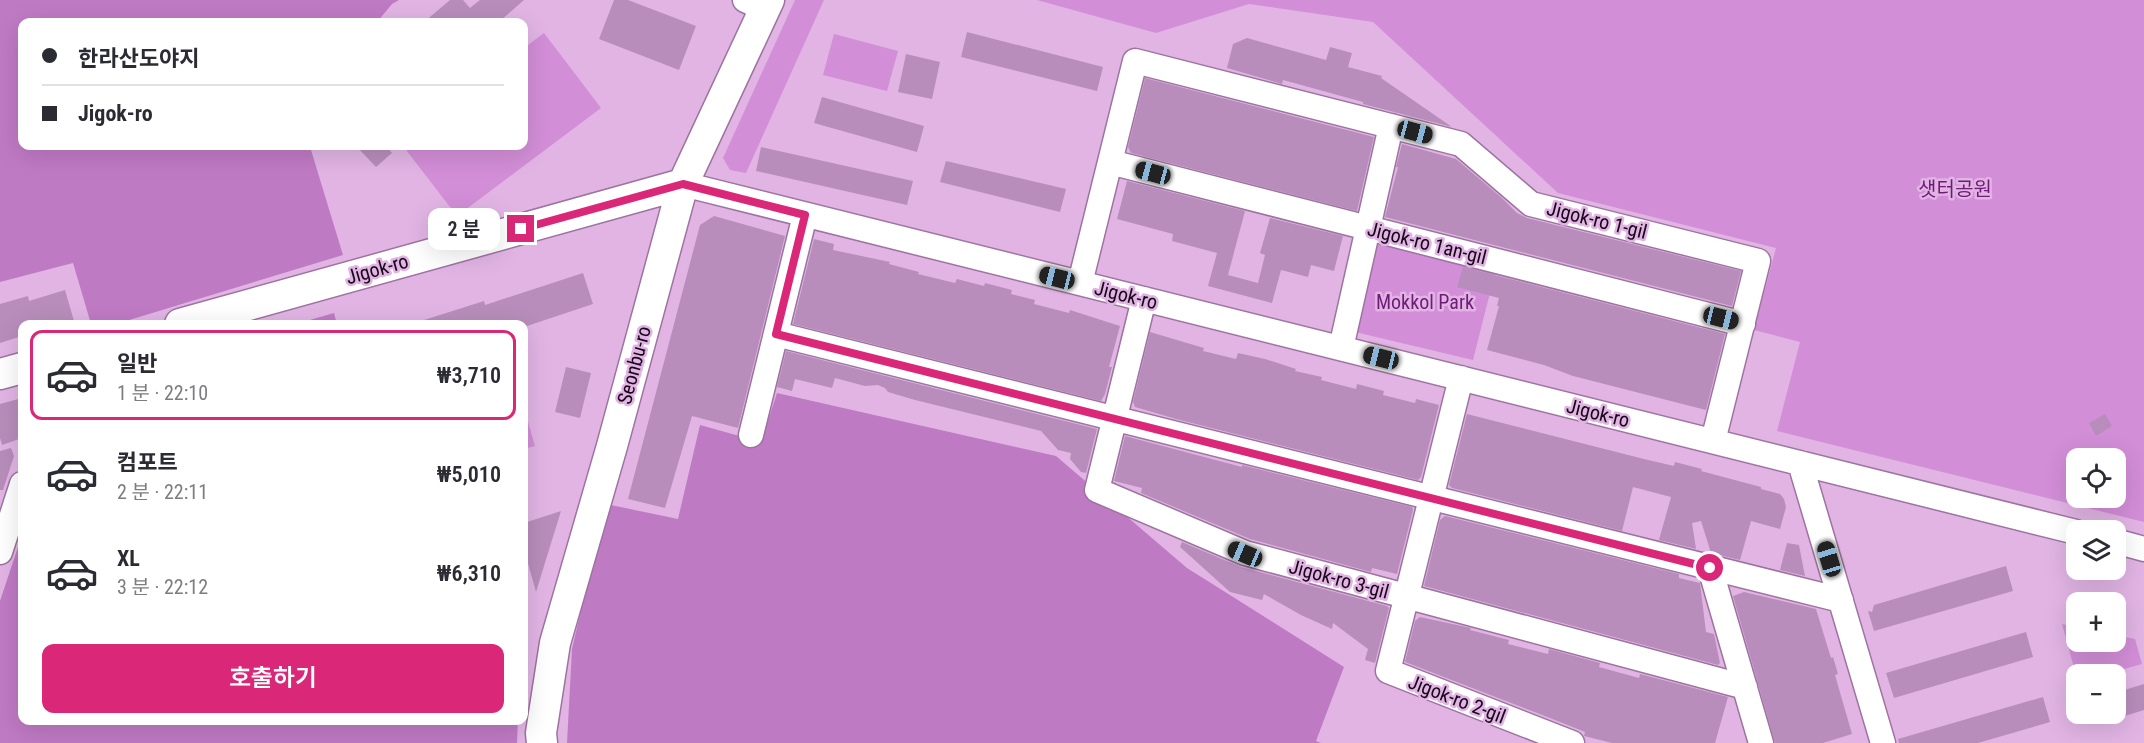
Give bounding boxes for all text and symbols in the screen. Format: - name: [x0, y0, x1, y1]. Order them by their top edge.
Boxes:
- text: 한라산도야지: [78, 46, 199, 71]
- text: Jigok-ro: [78, 101, 153, 126]
- car: [1395, 119, 1435, 145]
- car: [1133, 160, 1173, 186]
- park label: 샛터공원: [1918, 177, 1992, 201]
- street label: Jigok-ro 1-gil: [1544, 196, 1650, 244]
- callout: 2 분: [428, 208, 500, 250]
- route end: [507, 215, 534, 242]
- text: 2 분: [447, 217, 481, 241]
- street label: Jigok-ro 1an-gil: [1365, 217, 1489, 269]
- street label: Jigok-ro: [343, 249, 411, 289]
- car: [1037, 265, 1077, 291]
- street label: Jigok-ro: [1092, 276, 1160, 314]
- park label: Mokkol Park: [1376, 290, 1474, 314]
- car: [1701, 305, 1741, 331]
- street label: Seonbu-ro: [612, 323, 656, 407]
- car: [1361, 345, 1401, 371]
- icon: car: [45, 348, 99, 402]
- text: 일반: [117, 351, 157, 376]
- text: ₩3,710: [436, 363, 501, 388]
- text: 1 분 · 22:10: [117, 381, 208, 405]
- street label: Jigok-ro: [1564, 394, 1632, 432]
- icon: car: [45, 447, 99, 501]
- map controls: [2066, 448, 2126, 724]
- button: locate: [2066, 448, 2126, 508]
- text: 컴포트: [117, 450, 178, 475]
- text: ₩5,010: [436, 462, 501, 487]
- text: 2 분 · 22:11: [117, 480, 208, 504]
- button: layers: [2066, 520, 2126, 580]
- car: [1225, 539, 1265, 569]
- car: [1815, 539, 1843, 579]
- icon: car: [45, 546, 99, 600]
- text: XL: [117, 546, 140, 571]
- street label: Jigok-ro 3-gil: [1286, 554, 1392, 604]
- route start: [1696, 554, 1723, 581]
- text: ₩6,310: [436, 561, 501, 586]
- text: 3 분 · 22:12: [117, 575, 208, 599]
- button: +: [2066, 592, 2126, 652]
- button: 호출하기: [42, 644, 504, 713]
- button: −: [2066, 664, 2126, 724]
- street label: Jigok-ro 2-gil: [1405, 669, 1509, 729]

